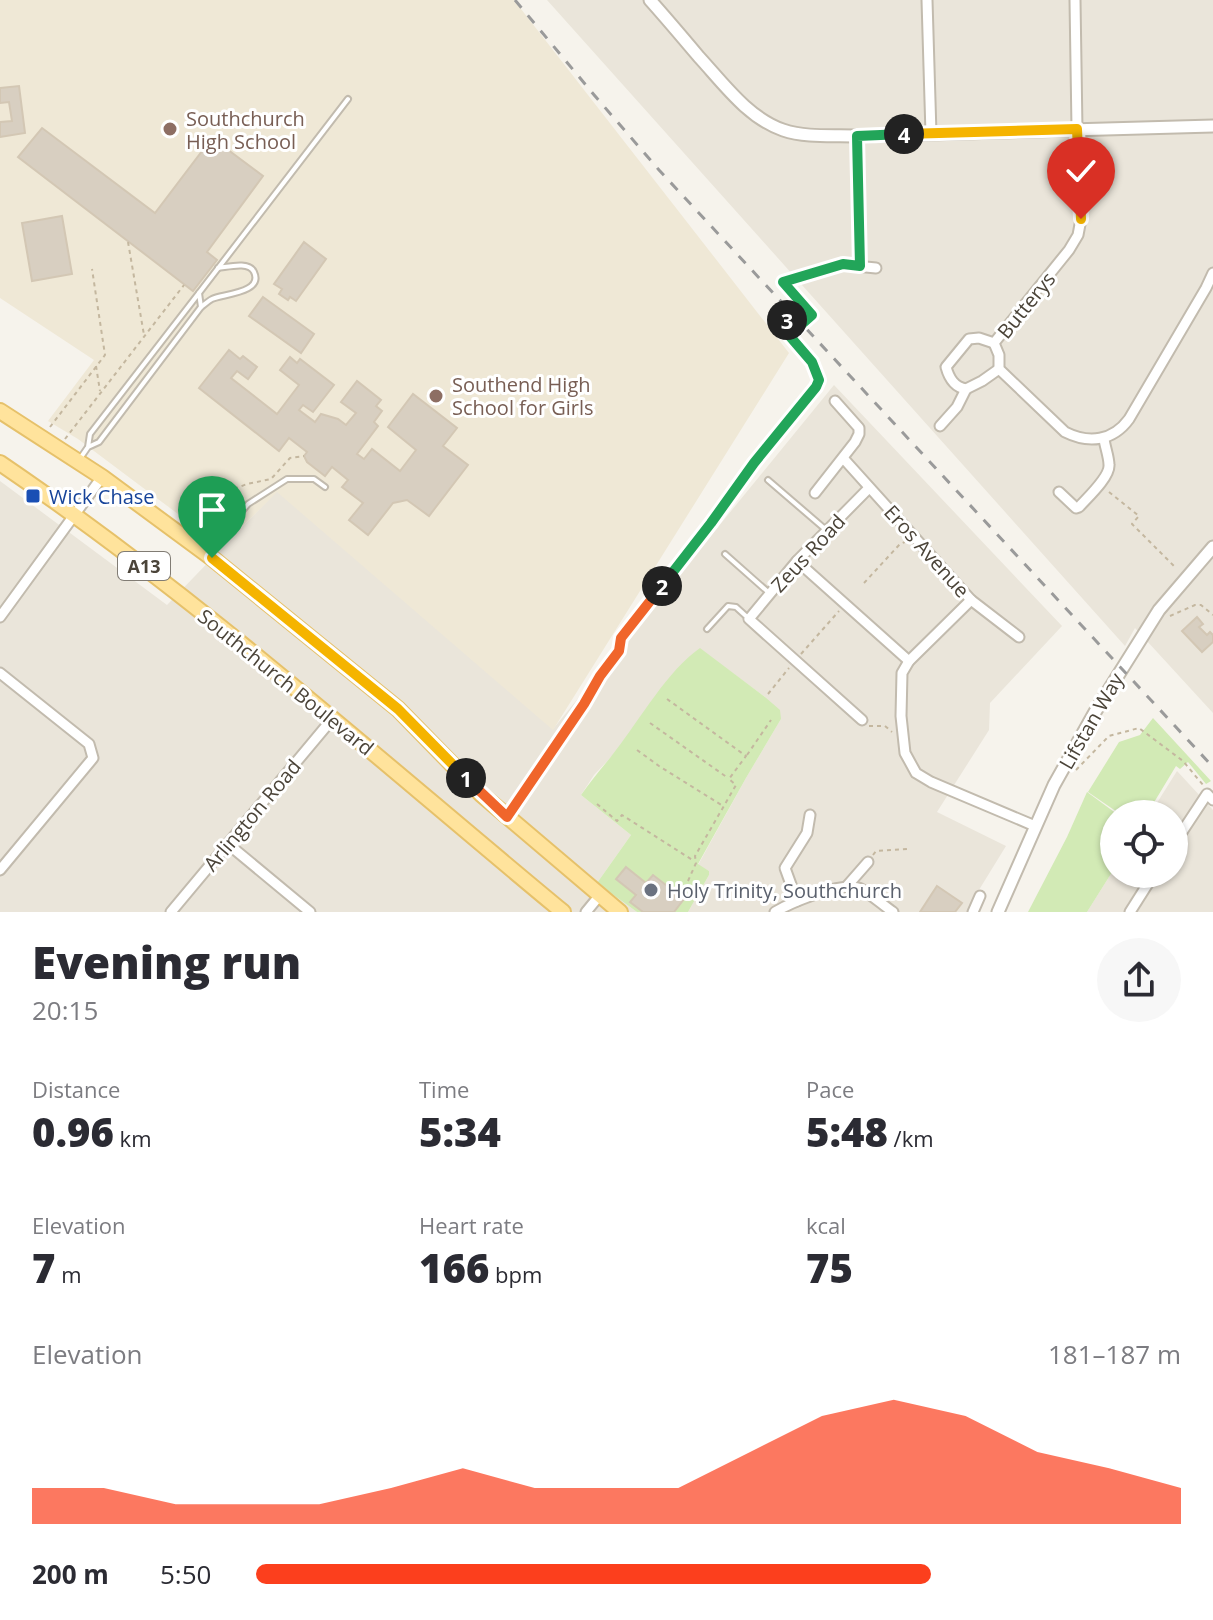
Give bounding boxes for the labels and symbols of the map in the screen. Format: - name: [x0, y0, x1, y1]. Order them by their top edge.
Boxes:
- place label: Southchurch High School: [186, 105, 305, 155]
- pin: 4: [884, 114, 924, 154]
- marker: Southchurch High School: [161, 120, 179, 138]
- pin: [1047, 137, 1115, 219]
- street label: Butterys: [991, 266, 1061, 344]
- pin: 3: [767, 300, 807, 340]
- place label: Southend High School for Girls: [452, 371, 594, 421]
- marker: Southend High School for Girls: [427, 387, 445, 405]
- pin: [178, 476, 246, 558]
- place label: Wick Chase: [49, 483, 155, 510]
- marker: Wick Chase: [24, 487, 42, 505]
- street label: Eros Avenue: [878, 499, 976, 603]
- street label: Zeus Road: [765, 508, 851, 598]
- road number: A13: [118, 552, 170, 580]
- pin: 2: [642, 566, 682, 606]
- street label: Southchurch Boulevard: [192, 603, 380, 761]
- street label: Lifstan Way: [1053, 667, 1130, 774]
- street label: Arlington Road: [197, 753, 307, 877]
- pin: 1: [446, 758, 486, 798]
- place label: Holy Trinity, Southchurch: [667, 877, 902, 904]
- marker: Holy Trinity, Southchurch: [642, 881, 660, 899]

